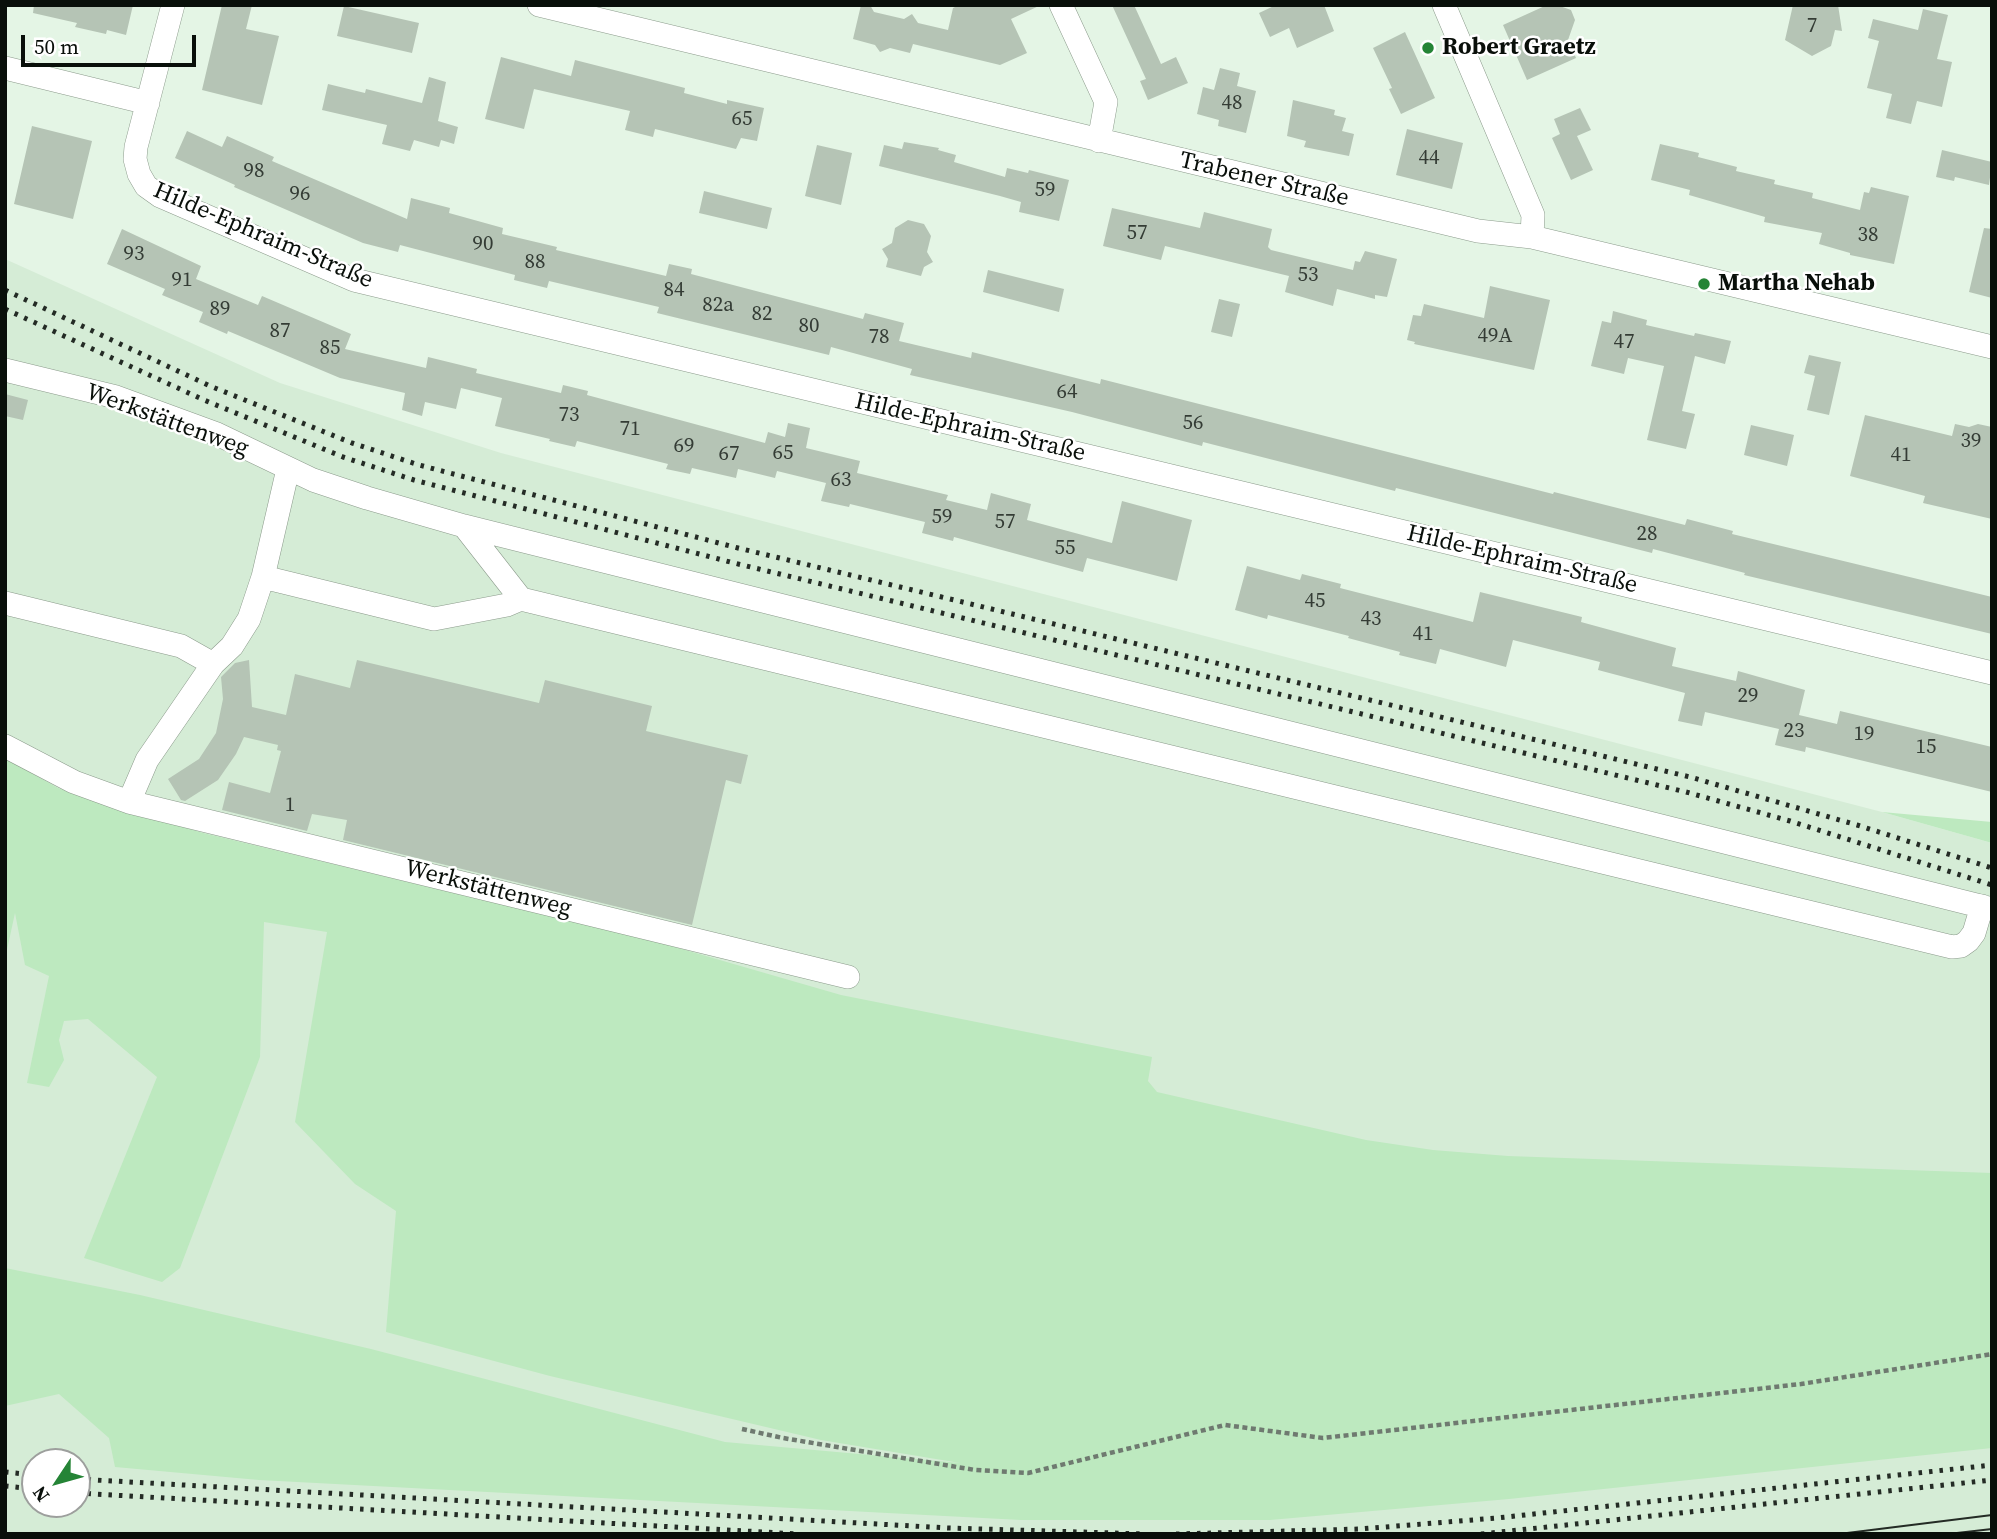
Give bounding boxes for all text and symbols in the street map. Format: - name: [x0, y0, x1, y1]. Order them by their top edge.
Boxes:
- house number: 7: [1807, 14, 1817, 40]
- scale bar: [24, 21, 200, 65]
- text: 50 m: [34, 32, 79, 61]
- place label: Robert Graetz: [1442, 34, 1596, 62]
- marker: Robert Graetz: [1420, 40, 1436, 56]
- house number: 48: [1222, 91, 1242, 117]
- house number: 65: [732, 107, 752, 133]
- house number: 44: [1419, 146, 1439, 172]
- street label: Trabener Straße: [1177, 147, 1351, 213]
- house number: 98: [244, 159, 264, 185]
- street label: Hilde-Ephraim-Straße: [149, 177, 377, 295]
- house number: 59: [1035, 178, 1055, 204]
- house number: 96: [290, 182, 310, 208]
- house number: 57: [1127, 221, 1147, 247]
- house number: 38: [1858, 223, 1878, 249]
- house number: 90: [473, 232, 493, 258]
- house number: 93: [124, 242, 144, 268]
- house number: 88: [525, 250, 545, 276]
- house number: 53: [1298, 263, 1318, 289]
- house number: 91: [172, 268, 192, 294]
- place label: Martha Nehab: [1718, 270, 1875, 298]
- marker: Martha Nehab: [1696, 276, 1712, 292]
- house number: 84: [664, 278, 684, 304]
- house number: 82a: [702, 293, 734, 319]
- house number: 89: [210, 297, 230, 323]
- house number: 82: [752, 302, 772, 328]
- house number: 80: [799, 314, 819, 340]
- house number: 87: [270, 319, 290, 345]
- house number: 49A: [1478, 324, 1512, 350]
- house number: 78: [869, 325, 889, 351]
- house number: 47: [1614, 330, 1634, 356]
- house number: 85: [320, 336, 340, 362]
- street label: Werkstättenweg: [82, 378, 252, 464]
- house number: 64: [1057, 380, 1077, 406]
- street label: Hilde-Ephraim-Straße: [852, 387, 1088, 469]
- house number: 73: [559, 403, 579, 429]
- house number: 56: [1183, 411, 1203, 437]
- house number: 71: [620, 417, 640, 443]
- house number: 39: [1961, 429, 1981, 455]
- house number: 69: [674, 434, 694, 460]
- house number: 65: [773, 441, 793, 467]
- house number: 67: [719, 442, 739, 468]
- house number: 41: [1891, 443, 1911, 469]
- house number: 63: [831, 468, 851, 494]
- house number: 59: [932, 505, 952, 531]
- house number: 57: [995, 510, 1015, 536]
- street label: Hilde-Ephraim-Straße: [1404, 519, 1640, 601]
- house number: 28: [1637, 522, 1657, 548]
- house number: 55: [1055, 536, 1075, 562]
- house number: 45: [1305, 589, 1325, 615]
- house number: 43: [1361, 607, 1381, 633]
- house number: 41: [1413, 622, 1433, 648]
- house number: 29: [1738, 684, 1758, 710]
- house number: 23: [1784, 719, 1804, 745]
- house number: 19: [1854, 722, 1874, 748]
- house number: 15: [1916, 735, 1936, 761]
- house number: 1: [285, 793, 295, 819]
- street label: Werkstättenweg: [401, 854, 575, 924]
- north arrow: [21, 1448, 91, 1518]
- text: N: [26, 1481, 55, 1507]

